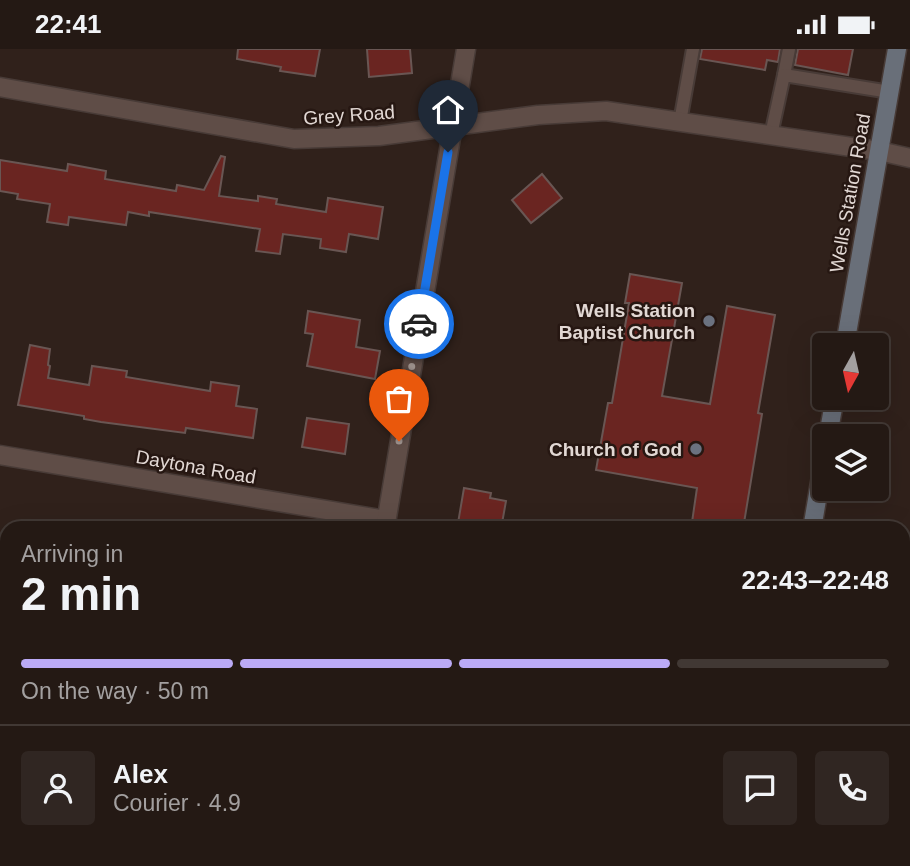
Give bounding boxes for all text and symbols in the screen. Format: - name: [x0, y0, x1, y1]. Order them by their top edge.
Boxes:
- text: 22:41: [35, 9, 102, 39]
- pin: [418, 80, 478, 152]
- icon: home: [429, 91, 467, 129]
- street label: Grey Road: [302, 101, 396, 129]
- street label: Wells Station Road: [826, 112, 874, 274]
- courier: [384, 289, 454, 359]
- place label: Wells Station Baptist Church: [559, 300, 695, 343]
- icon: car: [400, 305, 438, 343]
- marker: Wells Station Baptist Church: [701, 313, 717, 329]
- north arrow: [812, 333, 889, 409]
- map controls: [812, 333, 889, 501]
- pin: [369, 369, 429, 441]
- icon: bag: [380, 380, 418, 418]
- button: layers: [812, 424, 889, 501]
- place label: Church of God: [549, 439, 682, 460]
- marker: Church of God: [688, 441, 704, 457]
- street label: Daytona Road: [134, 446, 258, 488]
- text: Arriving in: [21, 541, 123, 567]
- text: 22:43–22:48: [742, 565, 889, 595]
- text: 2 min: [21, 568, 141, 620]
- text: On the way · 50 m: [21, 678, 209, 704]
- button: person: [21, 751, 95, 825]
- button: chat: [723, 751, 797, 825]
- button: phone: [815, 751, 889, 825]
- text: Alex: [113, 759, 168, 789]
- text: Courier · 4.9: [113, 790, 241, 816]

